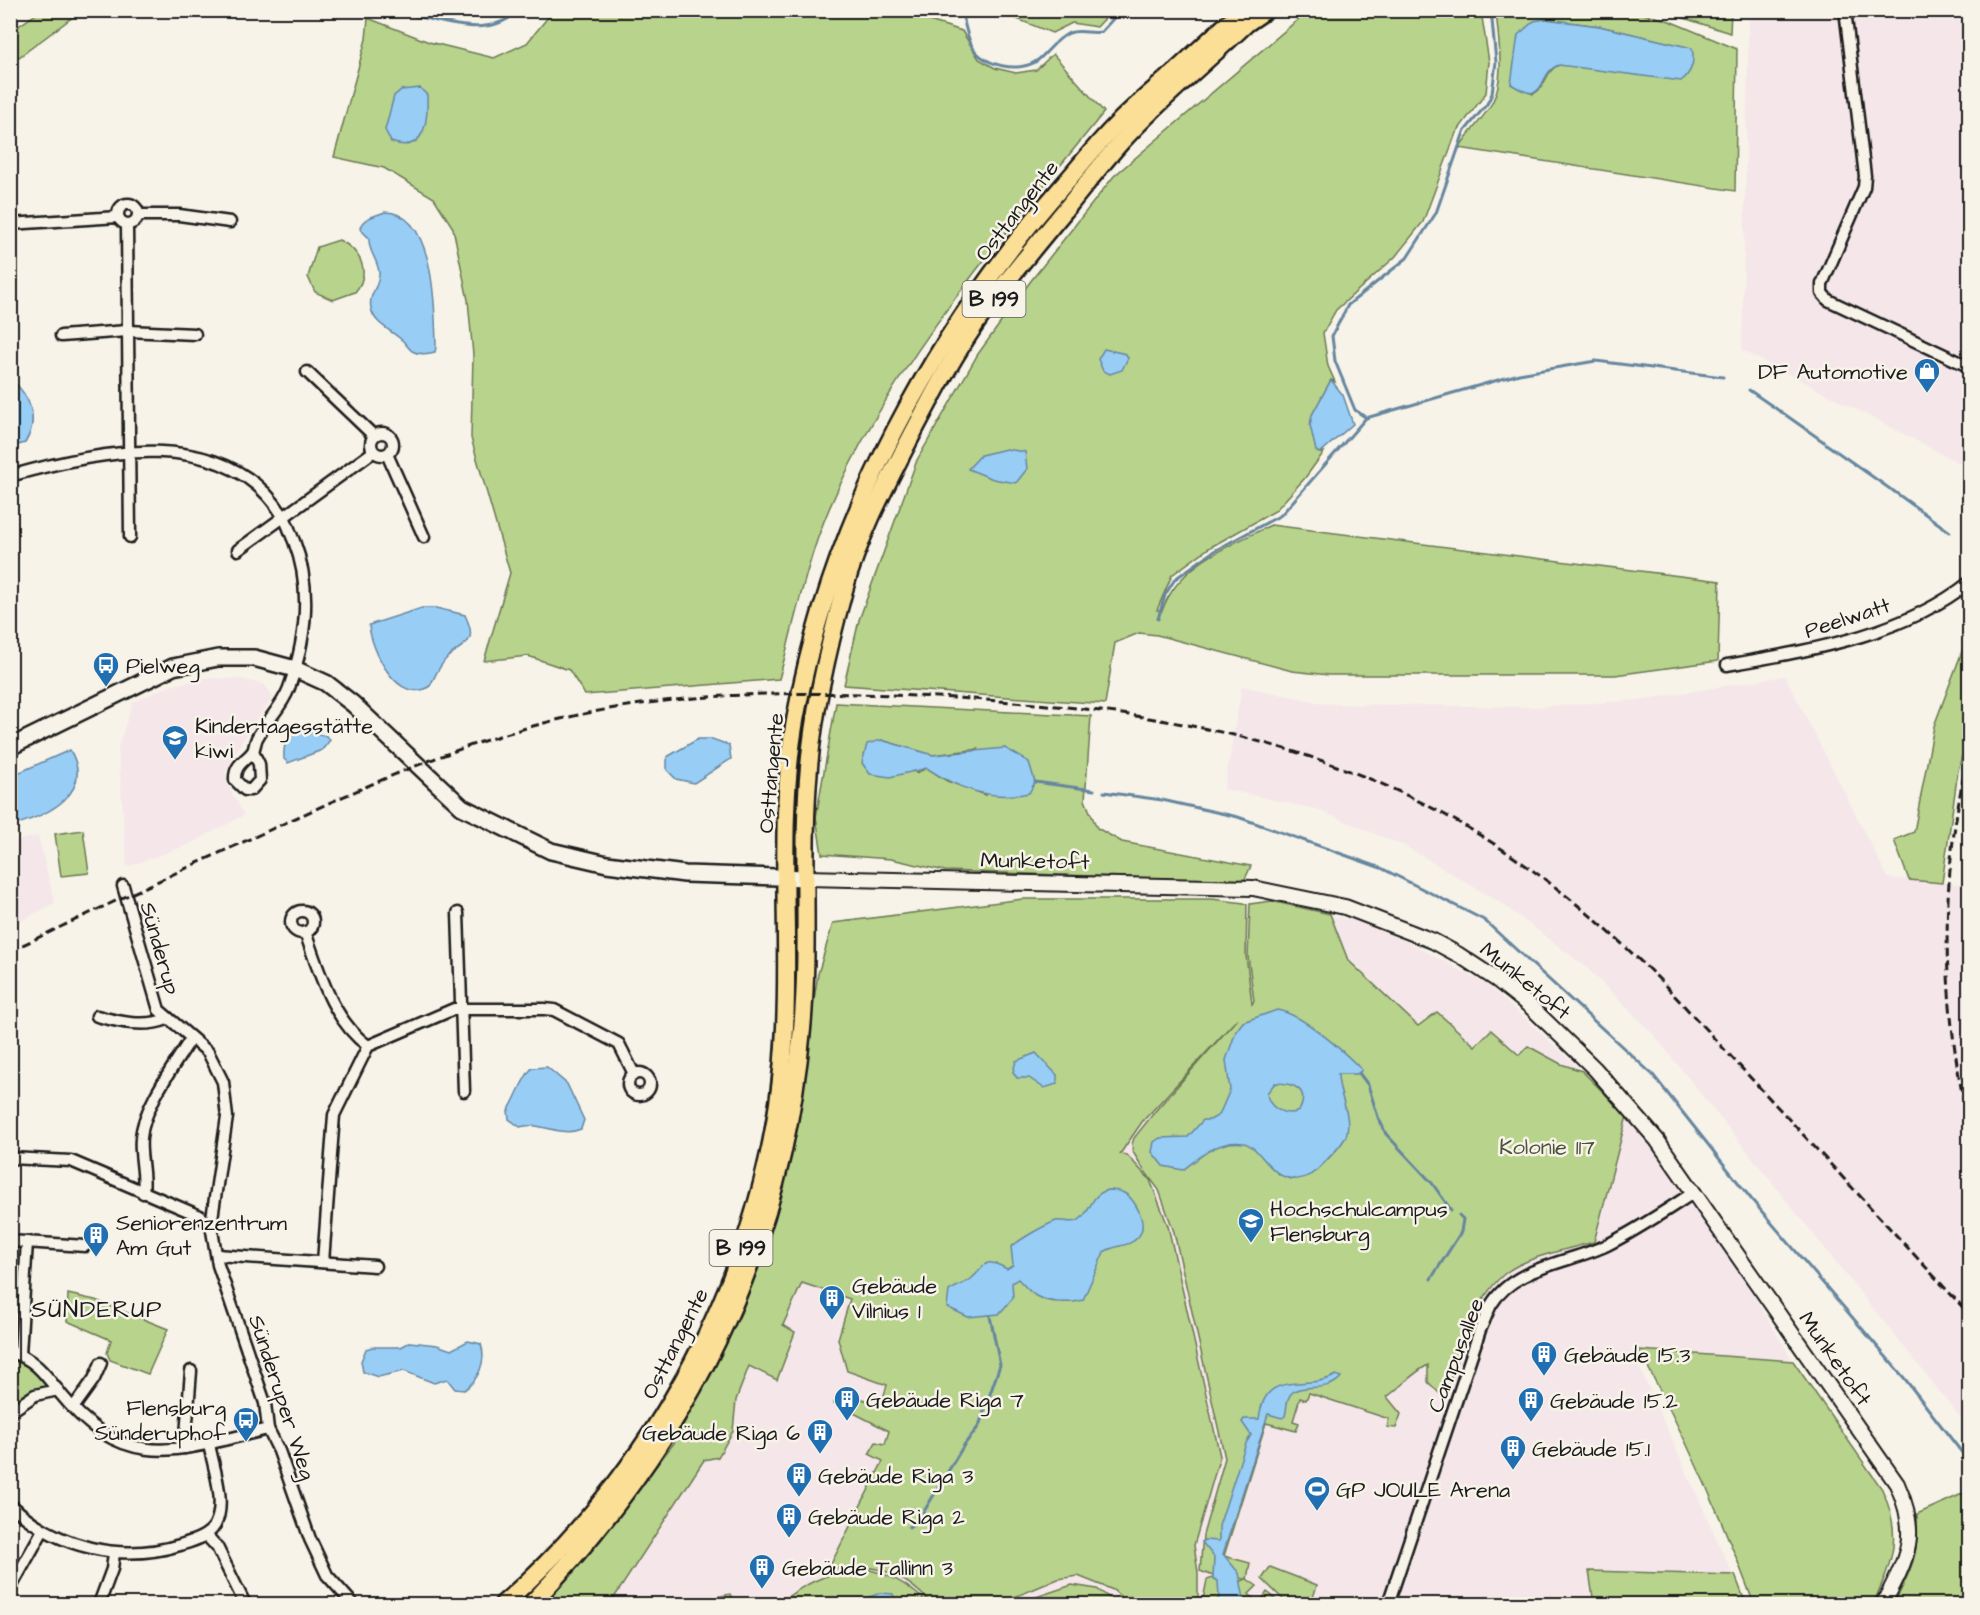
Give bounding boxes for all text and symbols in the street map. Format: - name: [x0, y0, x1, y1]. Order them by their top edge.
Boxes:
- street label: Osttangente: [968, 154, 1067, 269]
- road number: B 199: [962, 281, 1026, 317]
- shop icon: DF Automotive: [1912, 356, 1942, 394]
- place label: DF Automotive: [1758, 357, 1908, 388]
- street label: Peelwatt: [1801, 590, 1894, 647]
- bus stop icon: Pielweg: [91, 650, 121, 688]
- place label: Pielweg: [126, 651, 200, 683]
- place label: Kindertagesstätte kiwi: [195, 711, 373, 767]
- street label: Osttangente: [751, 712, 793, 835]
- school or university icon: Kindertagesstätte kiwi: [160, 723, 190, 761]
- street label: Munketoft: [980, 845, 1090, 878]
- street label: Sünderup: [132, 898, 188, 998]
- street label: Munketoft: [1473, 935, 1577, 1028]
- park label: Kolonie 117: [1499, 1132, 1595, 1163]
- place label: Hochschulcampus Flensburg: [1270, 1194, 1448, 1251]
- school or university icon: Hochschulcampus Flensburg: [1236, 1206, 1266, 1244]
- place label: Seniorenzentrum Am Gut: [116, 1208, 287, 1264]
- building icon: Seniorenzentrum Am Gut: [81, 1220, 111, 1258]
- road number: B 199: [710, 1230, 772, 1266]
- place label: Gebäude Vilnius 1: [852, 1271, 937, 1327]
- street label: Osttangente: [634, 1283, 718, 1405]
- building icon: Gebäude Vilnius 1: [817, 1283, 847, 1321]
- district label: SÜNDERUP: [31, 1293, 163, 1327]
- street label: Campusallee: [1420, 1294, 1492, 1417]
- street label: Munketoft: [1791, 1305, 1879, 1412]
- street label: Sünderuper Weg: [239, 1311, 323, 1484]
- building icon: Gebäude 15.3: [1529, 1339, 1559, 1377]
- place label: Gebäude 15.3: [1564, 1340, 1691, 1371]
- building icon: Gebäude Riga 7: [832, 1384, 862, 1422]
- place label: Gebäude Riga 7: [866, 1385, 1024, 1417]
- building icon: Gebäude 15.2: [1516, 1385, 1546, 1423]
- place label: Gebäude 15.2: [1550, 1386, 1678, 1417]
- place label: Flensburg Sünderuphof: [95, 1393, 227, 1449]
- bus stop icon: Flensburg Sünderuphof: [231, 1405, 261, 1443]
- building icon: Gebäude Riga 6: [805, 1417, 835, 1455]
- place label: Gebäude Riga 6: [642, 1418, 800, 1450]
- building icon: Gebäude 15.1: [1498, 1433, 1528, 1471]
- place label: Gebäude 15.1: [1532, 1434, 1650, 1465]
- building icon: Gebäude Riga 3: [784, 1460, 814, 1498]
- place label: Gebäude Riga 3: [818, 1461, 973, 1493]
- sports icon: GP JOULE Arena: [1302, 1474, 1332, 1512]
- place label: GP JOULE Arena: [1336, 1475, 1510, 1506]
- building icon: Gebäude Riga 2: [774, 1501, 804, 1539]
- place label: Gebäude Riga 2: [808, 1502, 965, 1534]
- building icon: Gebäude Tallinn 3: [747, 1552, 777, 1590]
- place label: Gebäude Tallinn 3: [782, 1553, 953, 1584]

